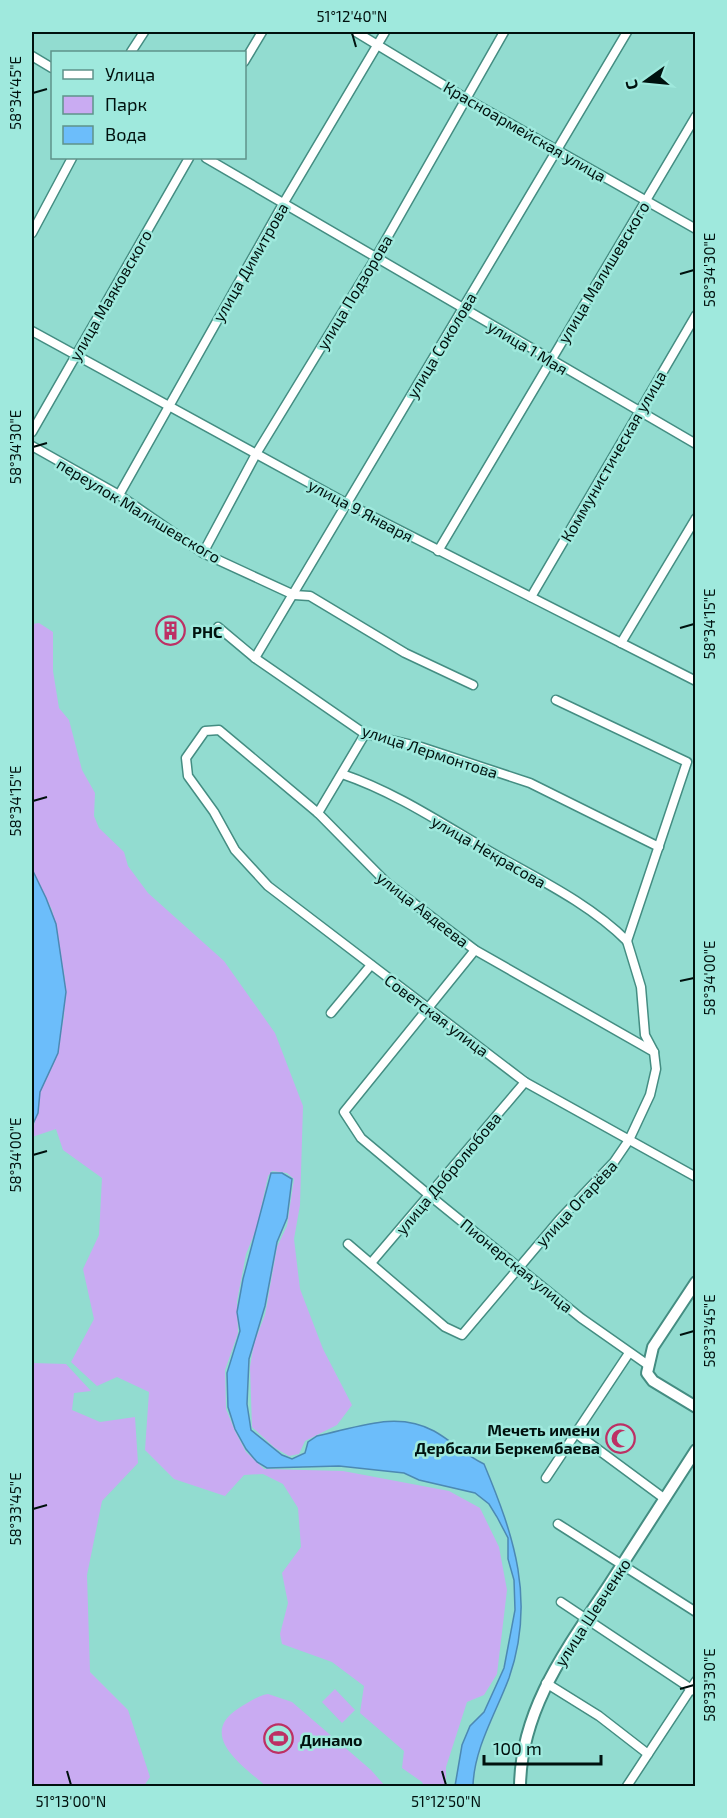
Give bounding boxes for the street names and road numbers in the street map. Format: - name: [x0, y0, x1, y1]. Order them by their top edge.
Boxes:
- street label: Красноармейская улица: [440, 77, 610, 186]
- street label: улица Малишевского: [553, 198, 654, 347]
- street label: улица Димитрова: [208, 199, 293, 325]
- street label: улица Маяковского: [65, 226, 156, 364]
- street label: улица Подзорова: [312, 231, 397, 353]
- street label: улица Соколова: [402, 289, 481, 402]
- street label: улица 1 Мая: [484, 316, 571, 379]
- street label: Коммунистическая улица: [556, 367, 671, 545]
- street label: переулок Малишевского: [53, 454, 224, 567]
- street label: улица 9 Января: [305, 474, 417, 546]
- street label: улица Лермонтова: [359, 720, 500, 783]
- street label: улица Некрасова: [428, 811, 550, 892]
- street label: улица Авдеева: [373, 867, 473, 952]
- street label: Советская улица: [381, 970, 493, 1061]
- street label: улица Добролюбова: [391, 1108, 505, 1239]
- street label: улица Огарёва: [531, 1156, 621, 1251]
- street label: Пионерская улица: [456, 1214, 577, 1317]
- street label: улица Шевченко: [550, 1555, 635, 1670]

